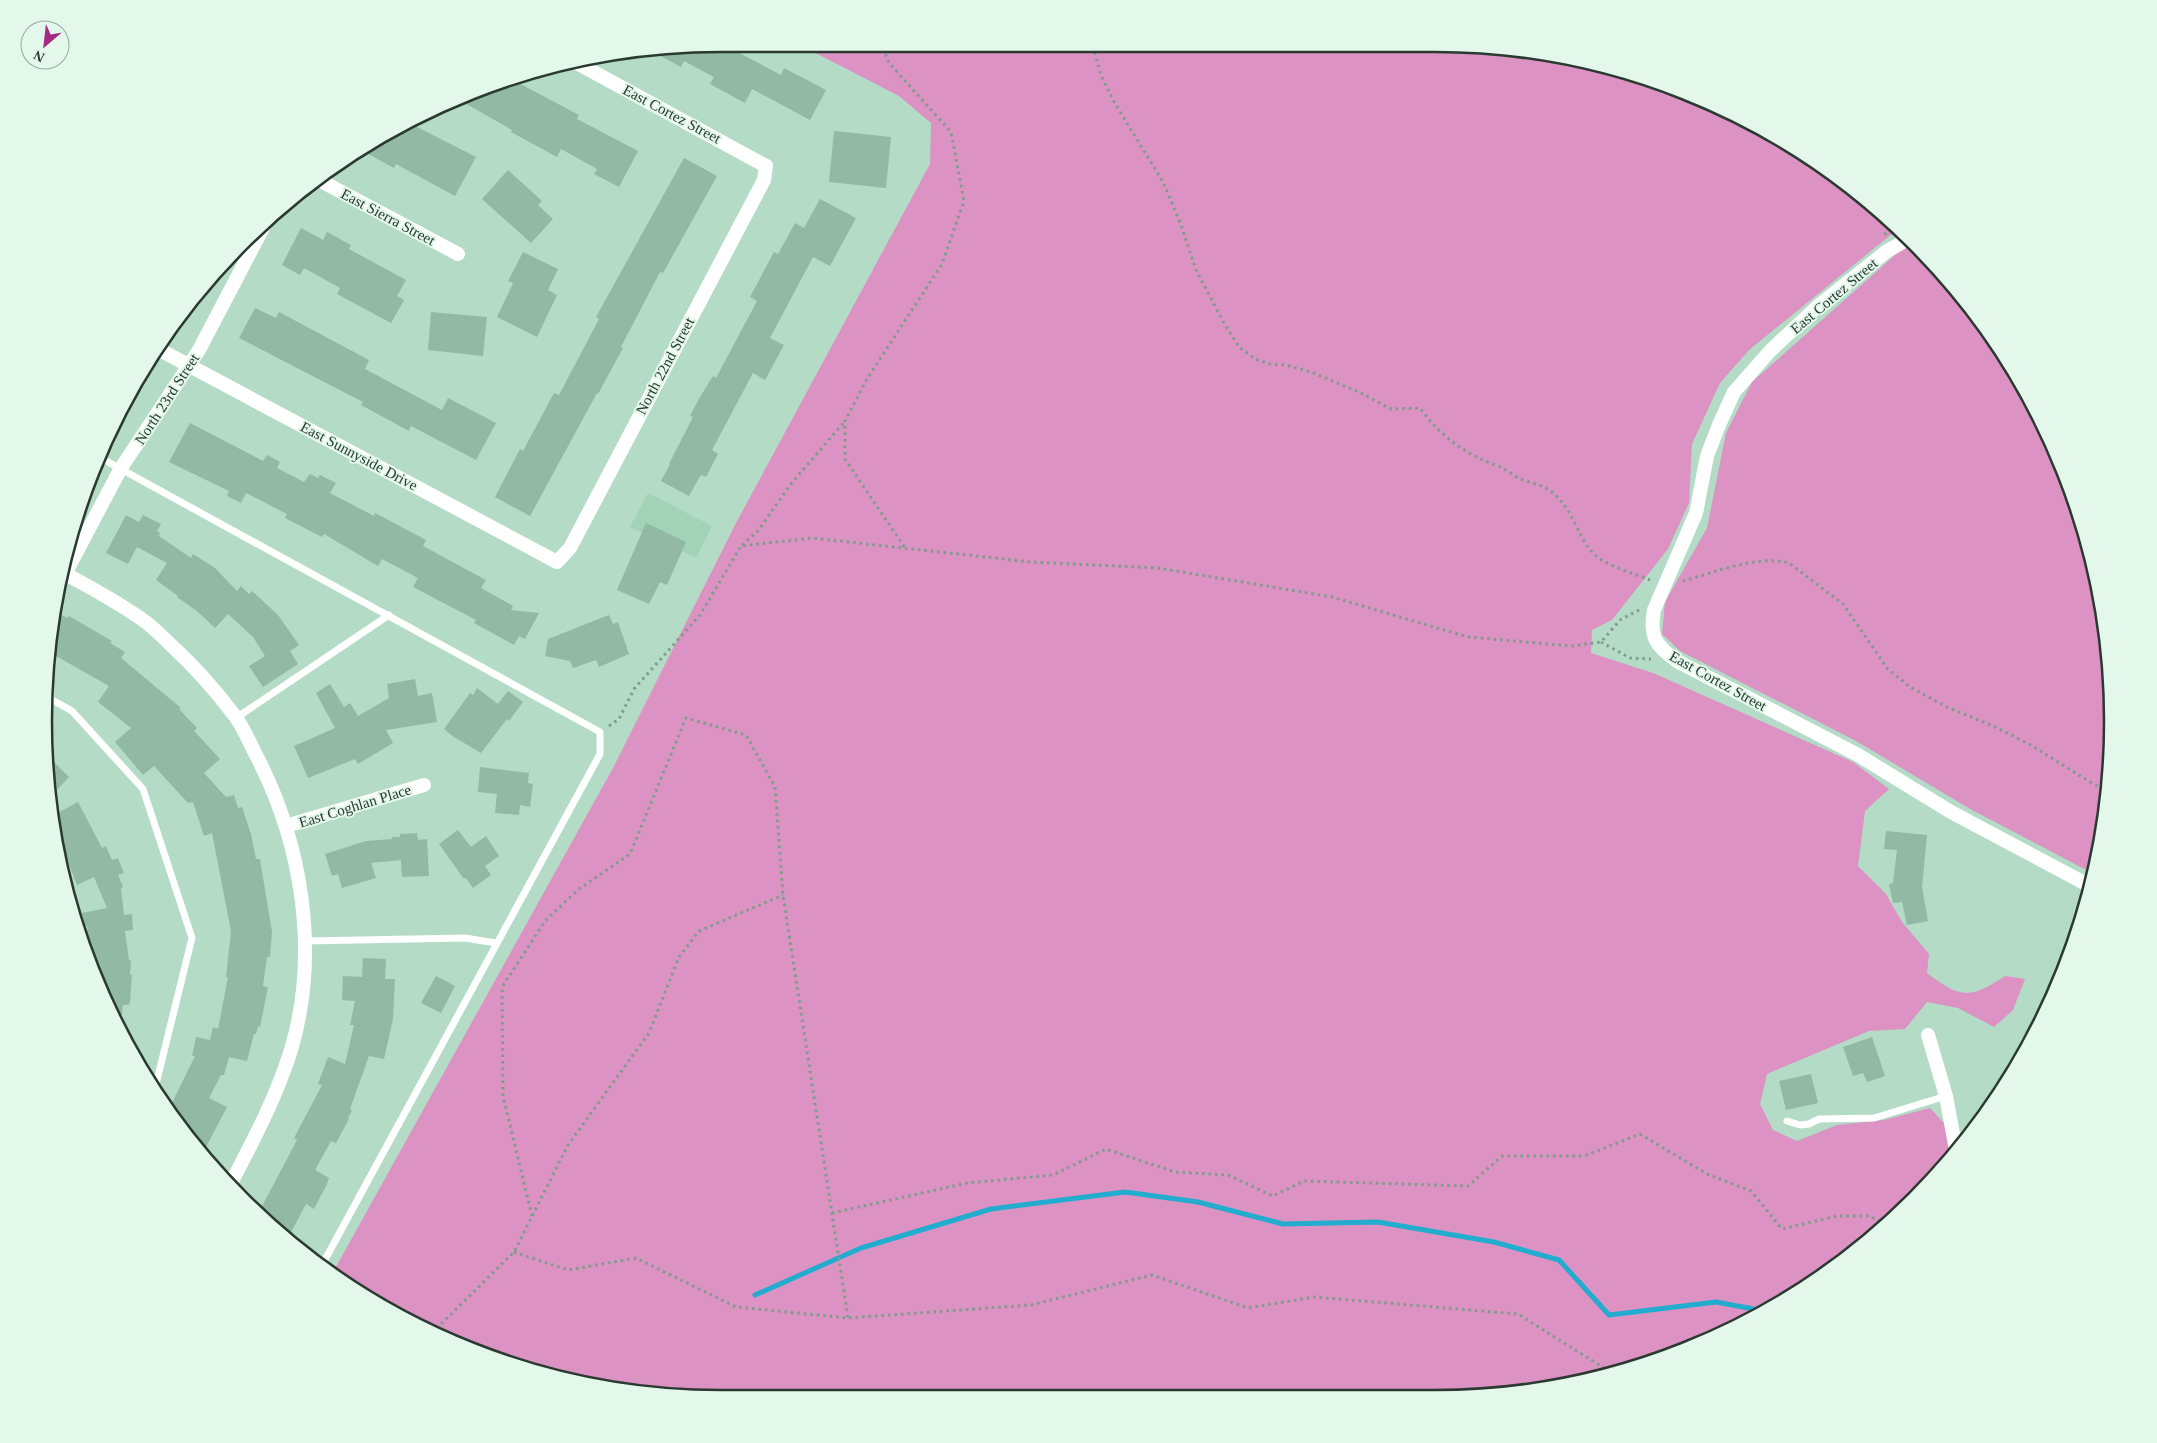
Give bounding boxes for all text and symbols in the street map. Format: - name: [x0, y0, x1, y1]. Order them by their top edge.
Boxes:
- north arrow: [20, 20, 70, 70]
- text: N: [31, 47, 47, 65]
- street label: East Cortez Street: [620, 82, 724, 147]
- street label: East Sierra Street: [338, 185, 438, 249]
- street label: East Cortez Street: [1787, 255, 1881, 337]
- street label: North 22nd Street: [633, 314, 698, 417]
- street label: North 23rd Street: [132, 350, 203, 447]
- street label: East Sunnyside Drive: [298, 418, 420, 494]
- street label: East Cortez Street: [1667, 648, 1770, 715]
- street label: East Coghlan Place: [297, 781, 413, 831]

